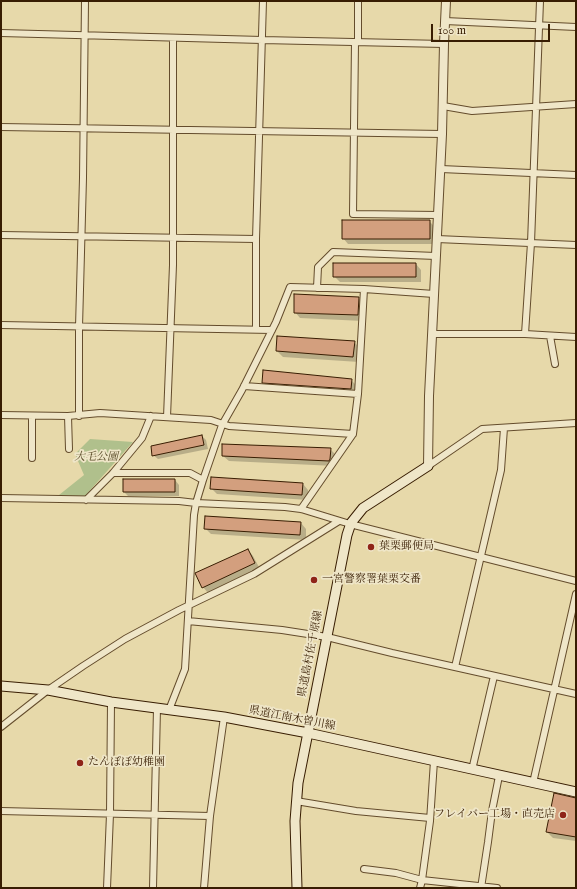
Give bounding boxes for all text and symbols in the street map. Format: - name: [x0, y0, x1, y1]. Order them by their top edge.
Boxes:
- scale bar: [433, 16, 552, 42]
- text: 100 m: [438, 23, 466, 38]
- park label: 大毛公園: [74, 451, 118, 465]
- place label: 葉栗郵便局: [379, 540, 434, 554]
- marker: 葉栗郵便局: [366, 542, 376, 552]
- place label: 一宮警察署葉栗交番: [322, 573, 421, 587]
- marker: 一宮警察署葉栗交番: [309, 575, 319, 585]
- street label: 県道島村佐千原線: [296, 610, 326, 698]
- street label: 県道江南木曽川線: [248, 704, 336, 734]
- place label: たんぽぽ幼稚園: [88, 756, 165, 770]
- marker: たんぽぽ幼稚園: [75, 758, 85, 768]
- place label: フレイバー工場・直売店: [434, 808, 555, 822]
- marker: フレイバー工場・直売店: [558, 810, 568, 820]

